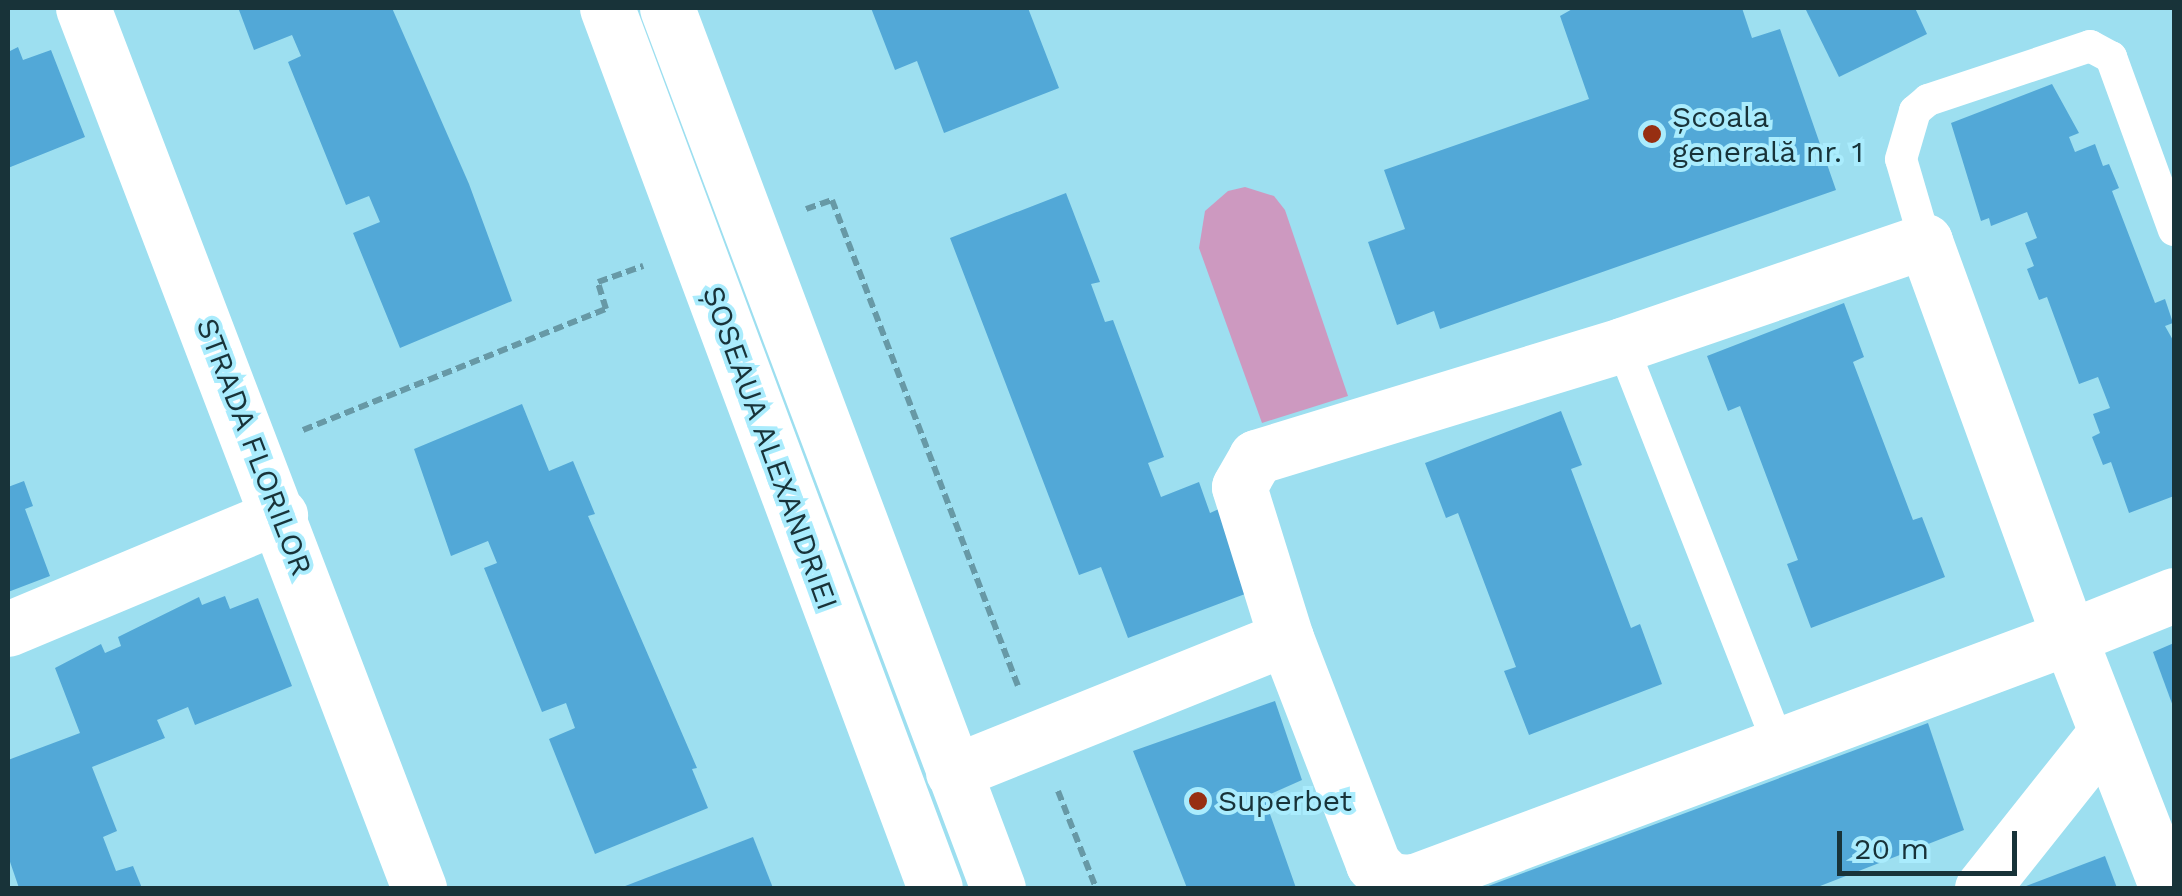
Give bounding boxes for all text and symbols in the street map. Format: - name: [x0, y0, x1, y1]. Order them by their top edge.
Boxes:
- place label: Școala generală nr. 1: [1672, 99, 1865, 170]
- marker: Școala generală nr. 1: [1641, 123, 1663, 145]
- street label: ȘOSEAUA ALEXANDRIEI: [694, 280, 846, 616]
- street label: STRADA FLORILOR: [188, 313, 320, 581]
- place label: Superbet: [1218, 783, 1352, 819]
- marker: Superbet: [1187, 790, 1209, 812]
- scale bar: [1842, 811, 2022, 873]
- text: 20 m: [1854, 831, 1929, 866]

